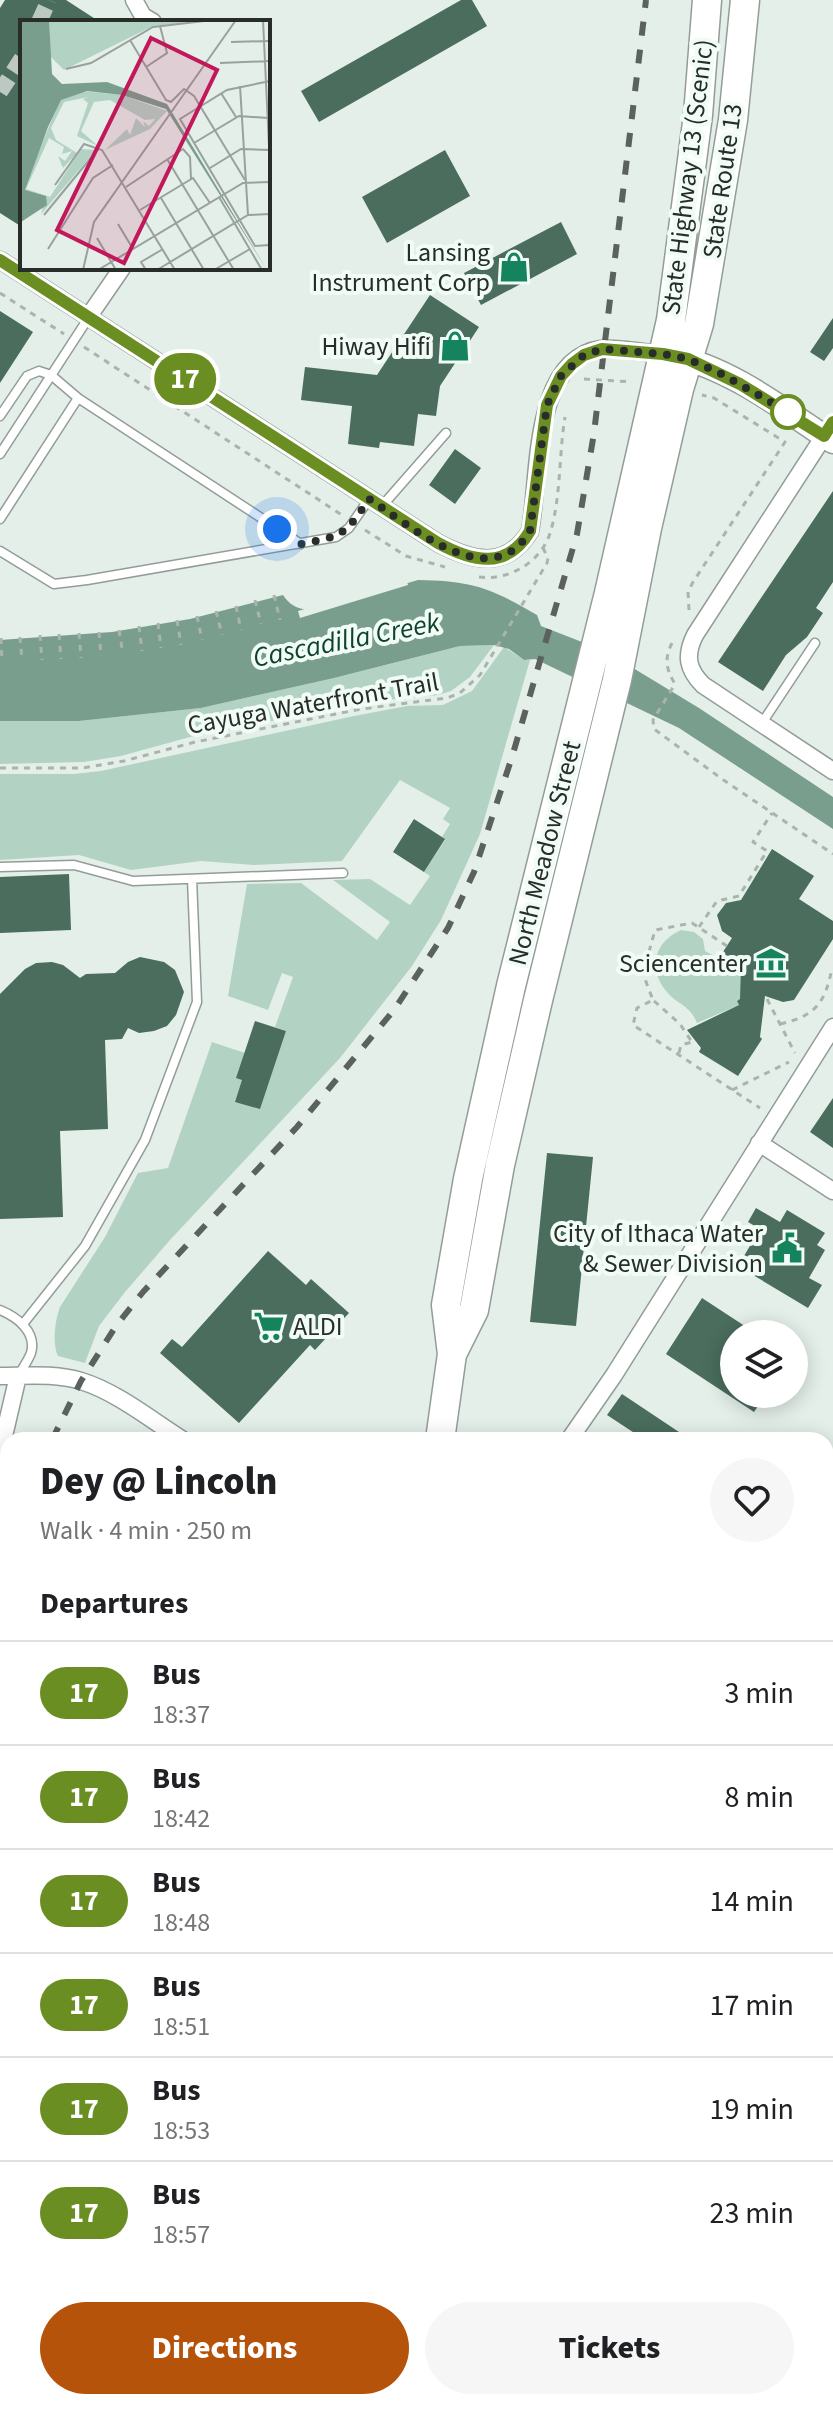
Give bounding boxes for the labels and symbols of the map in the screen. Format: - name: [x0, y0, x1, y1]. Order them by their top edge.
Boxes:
- inset map: [20, 20, 270, 270]
- street label: State Highway 13 (Scenic): [652, 37, 723, 317]
- street label: State Route 13: [693, 101, 752, 261]
- place label: Lansing Instrument Corp: [312, 234, 490, 301]
- shop icon: Lansing Instrument Corp: [497, 250, 531, 284]
- place label: Hiway Hifi: [321, 328, 431, 365]
- shop icon: Hiway Hifi: [438, 329, 472, 363]
- line badge: 17: [149, 353, 221, 405]
- unlabelled marker: [771, 395, 805, 429]
- your location: [257, 509, 297, 549]
- water label: Cascadilla Creek: [249, 602, 444, 678]
- street label: Cayuga Waterfront Trail: [185, 663, 442, 744]
- street label: North Meadow Street: [499, 737, 590, 969]
- place label: Sciencenter: [619, 945, 748, 982]
- museum icon: Sciencenter: [754, 946, 788, 980]
- place label: City of Ithaca Water & Sewer Division: [553, 1215, 764, 1282]
- public building icon: City of Ithaca Water & Sewer Division: [770, 1231, 804, 1265]
- place label: ALDI: [293, 1308, 343, 1345]
- supermarket icon: ALDI: [252, 1309, 286, 1343]

